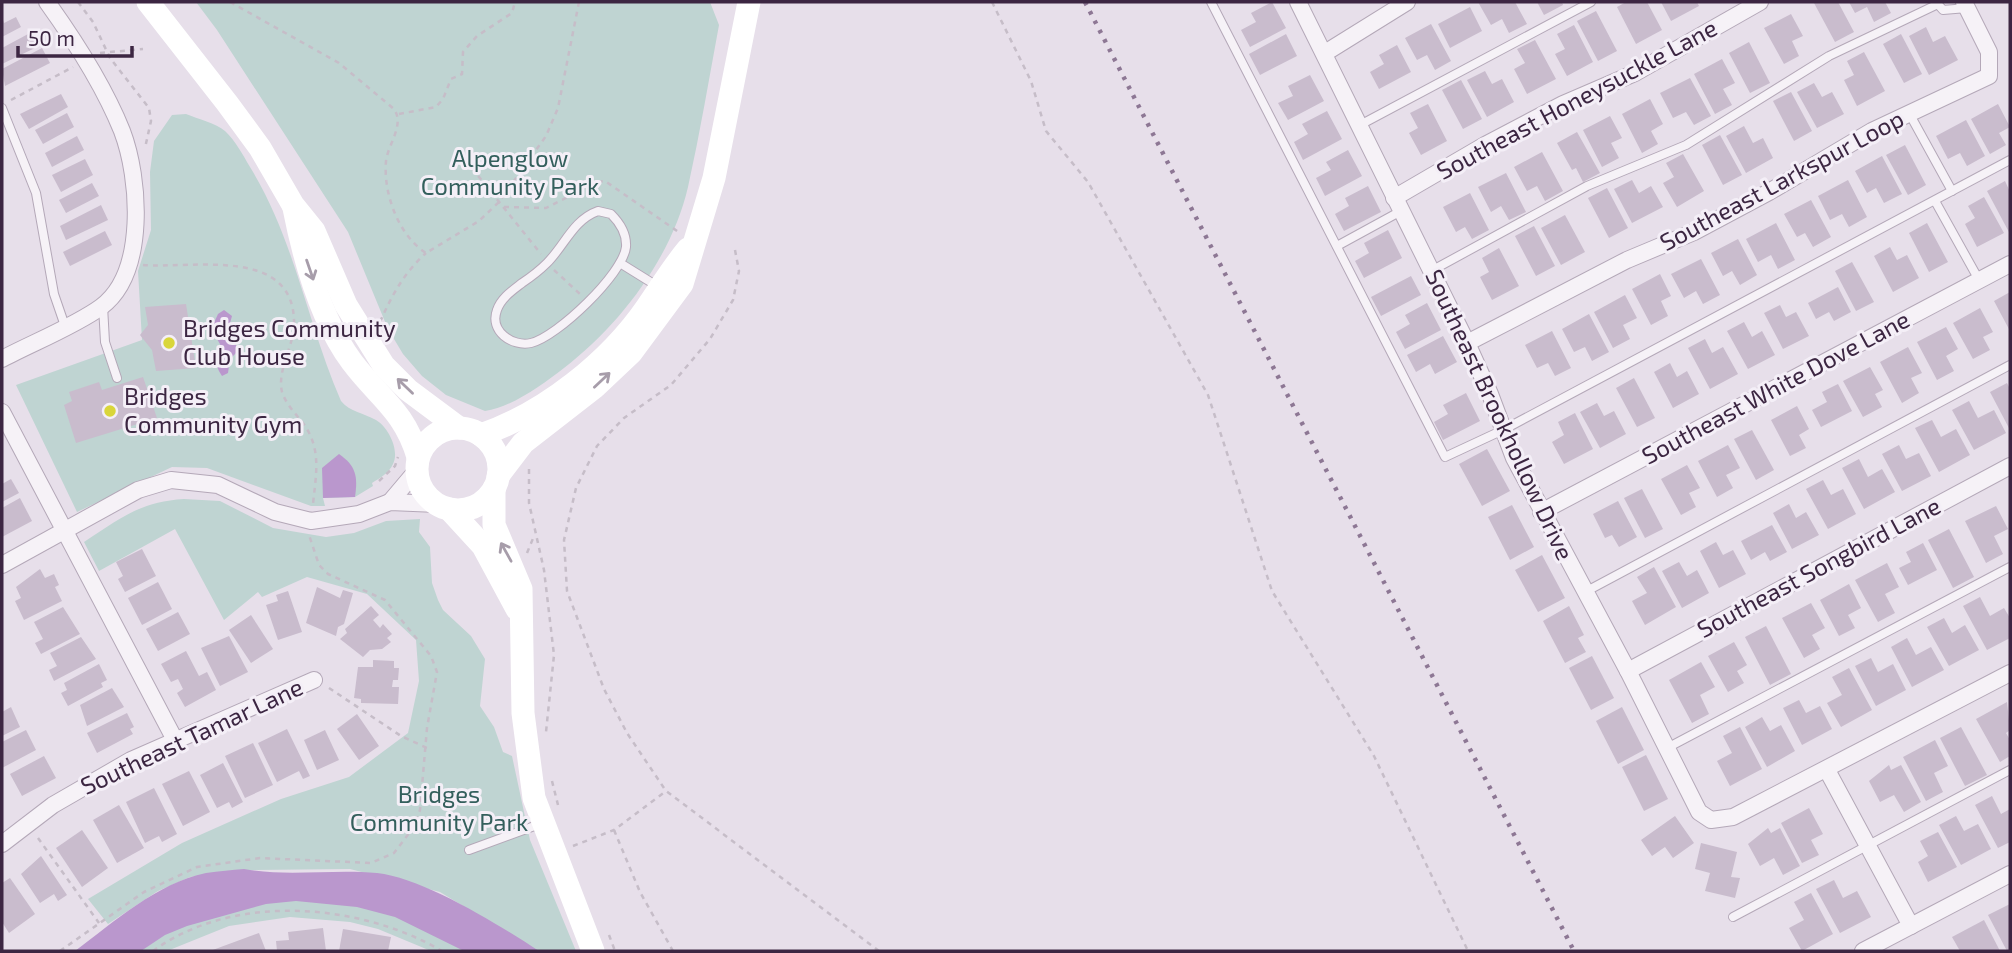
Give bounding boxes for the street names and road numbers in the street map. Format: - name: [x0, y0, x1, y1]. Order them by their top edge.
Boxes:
- street label: Southeast Honeysuckle Lane: [1431, 12, 1721, 185]
- street label: Southeast Larkspur Loop: [1655, 103, 1908, 256]
- street label: Southeast Brookhollow Drive: [1420, 264, 1581, 564]
- street label: Southeast White Dove Lane: [1637, 304, 1914, 470]
- street label: Southeast Songbird Lane: [1692, 490, 1945, 643]
- street label: Southeast Tamar Lane: [76, 671, 307, 800]

